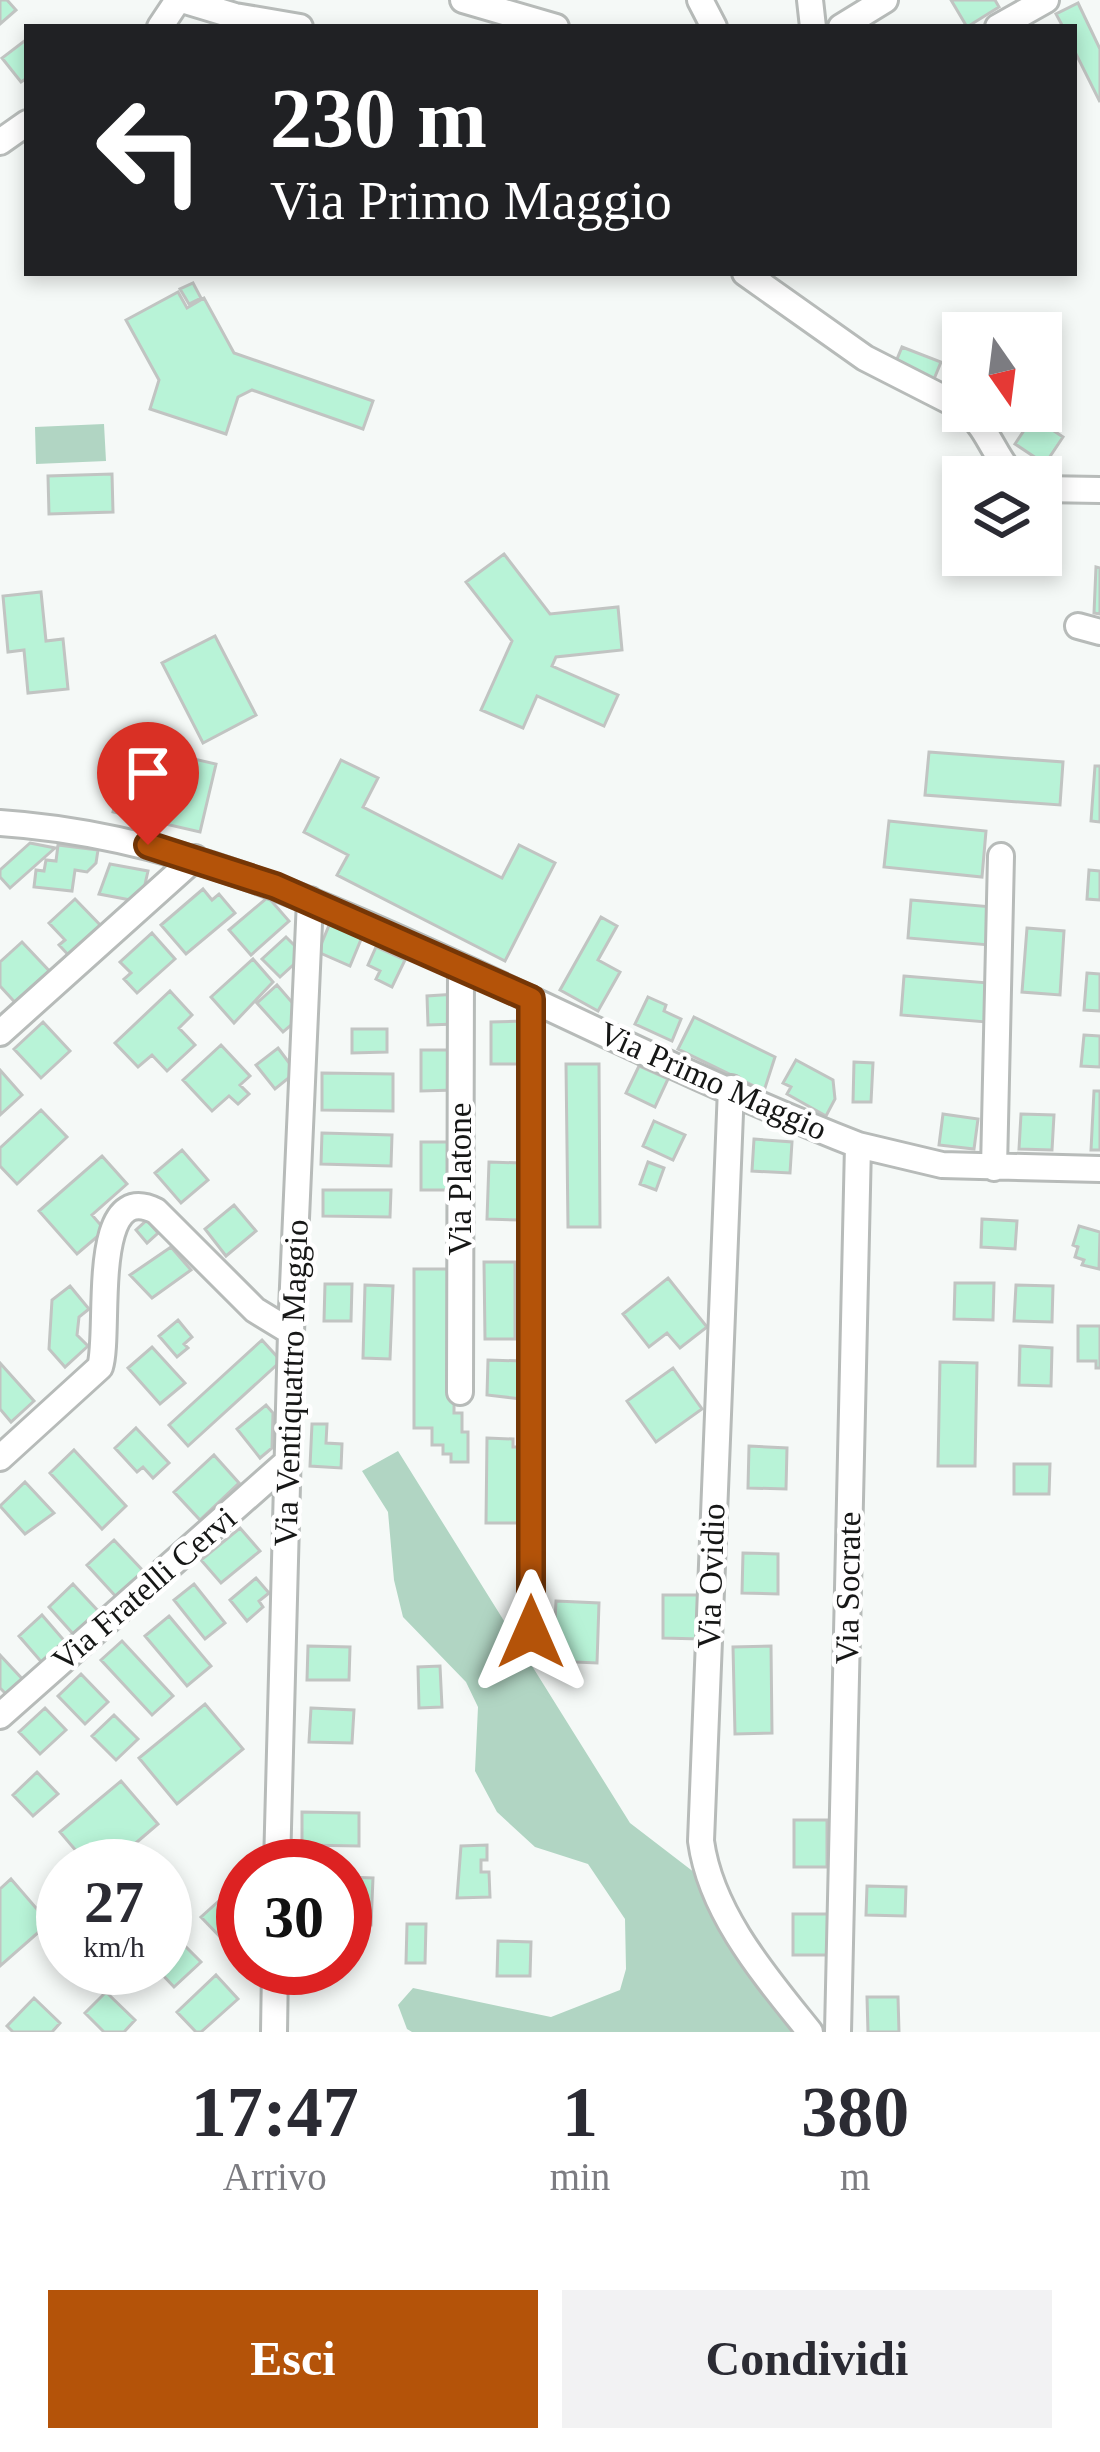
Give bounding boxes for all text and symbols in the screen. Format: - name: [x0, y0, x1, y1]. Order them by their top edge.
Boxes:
- icon: left: [72, 72, 228, 228]
- text: 230 m: [270, 72, 487, 165]
- text: Via Primo Maggio: [270, 171, 672, 231]
- north arrow: [942, 312, 1062, 432]
- map controls: [942, 312, 1062, 576]
- button: layers: [942, 456, 1062, 576]
- pin: [97, 722, 199, 845]
- icon: arrive: [115, 740, 181, 806]
- street label: Via Primo Maggio: [594, 1015, 832, 1147]
- street label: Via Platone: [442, 1103, 478, 1255]
- street label: Via Ventiquattro Maggio: [267, 1219, 315, 1547]
- street label: Via Fratelli Cervi: [45, 1500, 243, 1678]
- street label: Via Ovidio: [690, 1503, 732, 1649]
- street label: Via Socrate: [829, 1511, 867, 1665]
- position arrow: [468, 1569, 594, 1695]
- speed limit sign: 30: [216, 1839, 372, 1995]
- text: 27: [84, 1869, 144, 1935]
- text: km/h: [83, 1930, 145, 1963]
- text: 17:47: [191, 2072, 359, 2152]
- text: 1: [562, 2072, 598, 2152]
- text: 380: [801, 2072, 909, 2152]
- text: Arrivo: [223, 2155, 327, 2198]
- text: min: [550, 2155, 610, 2198]
- text: m: [840, 2155, 870, 2198]
- button: Esci: [48, 2290, 538, 2428]
- button: Condividi: [562, 2290, 1052, 2428]

